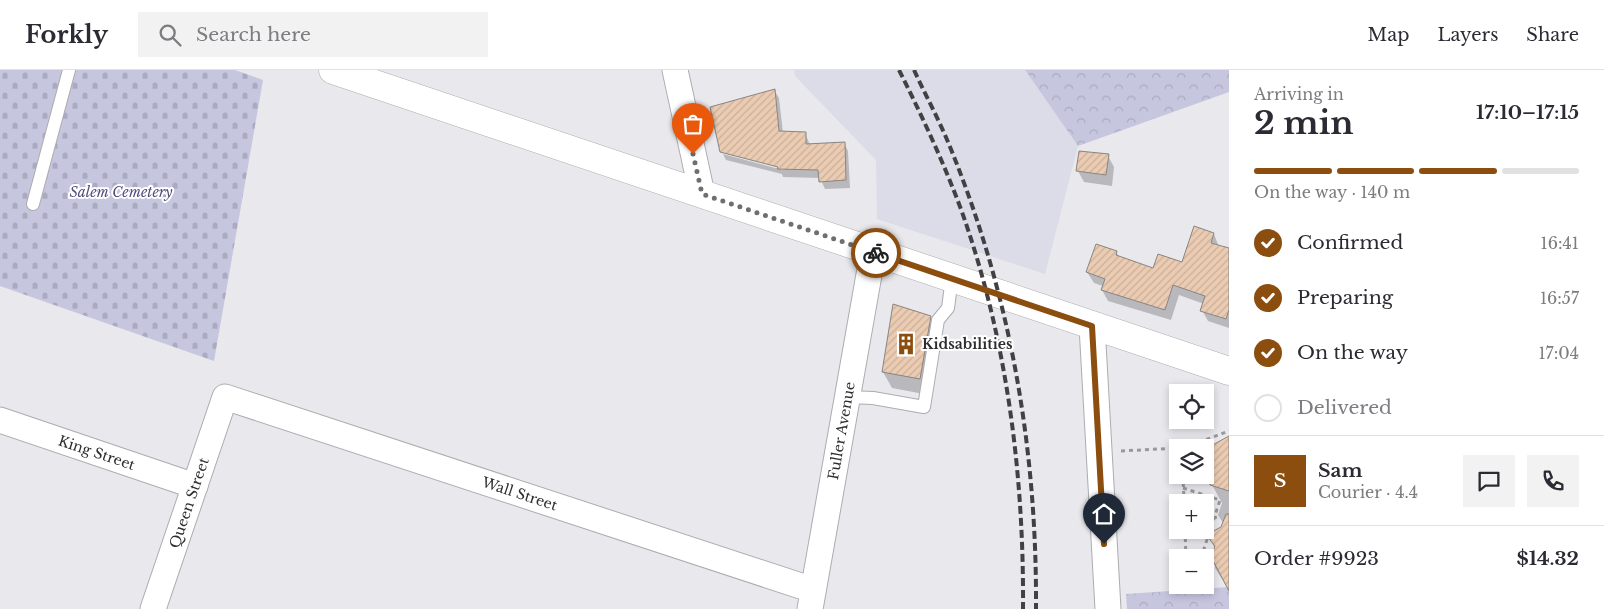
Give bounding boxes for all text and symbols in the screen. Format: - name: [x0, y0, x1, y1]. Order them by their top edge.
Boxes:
- search box: [138, 12, 488, 57]
- text: Forkly: [25, 20, 108, 49]
- icon: search: [156, 21, 184, 49]
- text: Search here: [196, 23, 311, 46]
- text: Map: [1368, 24, 1409, 46]
- text: Layers: [1437, 24, 1498, 46]
- text: Share: [1526, 24, 1579, 46]
- text: Arriving in: [1254, 84, 1344, 104]
- text: 17:10–17:15: [1476, 101, 1579, 124]
- pin: [672, 103, 714, 154]
- text: 2 min: [1254, 103, 1354, 143]
- icon: bag: [679, 110, 707, 138]
- text: On the way · 140 m: [1254, 182, 1410, 202]
- park label: Salem Cemetery: [70, 183, 173, 201]
- courier: [851, 228, 901, 278]
- icon: check: [1254, 229, 1282, 257]
- text: Confirmed: [1297, 231, 1403, 254]
- text: 16:41: [1541, 233, 1579, 253]
- icon: bike: [862, 239, 890, 267]
- icon: check: [1254, 284, 1282, 312]
- text: Preparing: [1297, 286, 1393, 309]
- text: 16:57: [1540, 288, 1579, 308]
- building icon: Kidsabilities: [893, 331, 919, 357]
- place label: Kidsabilities: [922, 335, 1013, 353]
- icon: check: [1254, 339, 1282, 367]
- text: On the way: [1297, 341, 1408, 364]
- text: 17:04: [1538, 343, 1579, 363]
- street label: Fuller Avenue: [824, 380, 859, 481]
- map controls: [1169, 384, 1214, 594]
- button: locate: [1169, 384, 1214, 429]
- text: Delivered: [1297, 396, 1392, 419]
- street label: King Street: [56, 431, 138, 474]
- button: layers: [1169, 439, 1214, 484]
- street label: Queen Street: [165, 455, 213, 551]
- button: chat: [1463, 455, 1515, 507]
- button: phone: [1527, 455, 1579, 507]
- text: Sam: [1318, 459, 1363, 482]
- text: S: [1274, 469, 1286, 492]
- street label: Wall Street: [479, 473, 560, 515]
- text: Courier · 4.4: [1318, 482, 1418, 502]
- pin: [1083, 493, 1125, 544]
- button: +: [1169, 494, 1214, 539]
- icon: home: [1090, 500, 1118, 528]
- text: Order #9923: [1254, 547, 1379, 570]
- text: $14.32: [1516, 547, 1579, 570]
- button: −: [1169, 549, 1214, 594]

